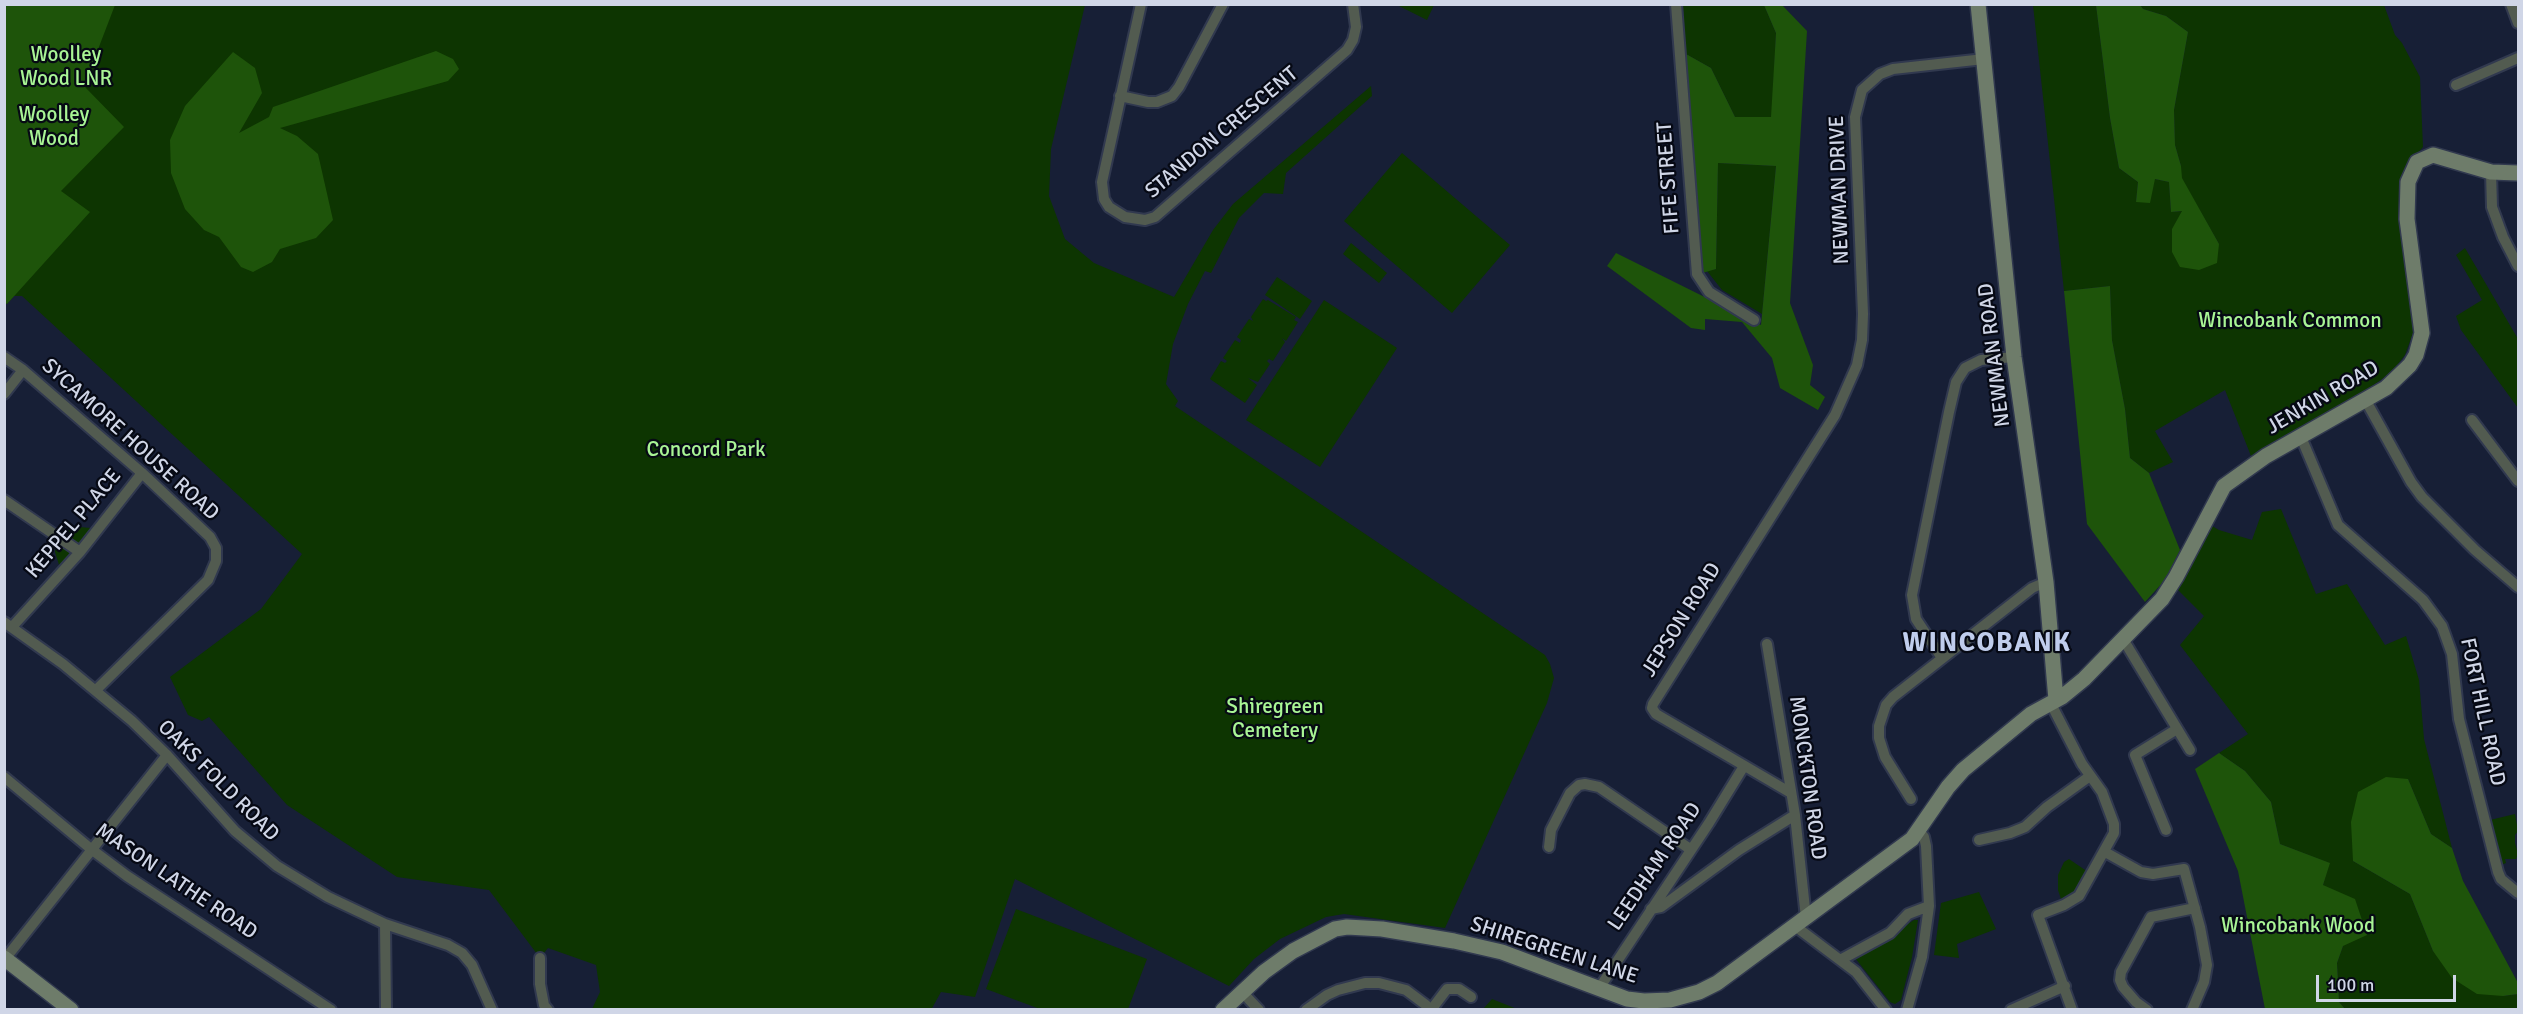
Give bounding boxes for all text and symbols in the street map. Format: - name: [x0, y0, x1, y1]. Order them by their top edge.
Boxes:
- park label: Woolley Wood LNR: [20, 42, 112, 92]
- street label: STANDON CRESCENT: [1141, 62, 1303, 204]
- park label: Woolley Wood: [19, 102, 89, 152]
- street label: NEWMAN DRIVE: [1825, 115, 1855, 265]
- street label: FIFE STREET: [1652, 121, 1686, 235]
- street label: NEWMAN ROAD: [1974, 282, 2016, 428]
- park label: Wincobank Common: [2198, 308, 2382, 334]
- street label: SYCAMORE HOUSE ROAD: [36, 354, 224, 526]
- street label: JENKIN ROAD: [2262, 356, 2384, 440]
- park label: Concord Park: [646, 437, 766, 463]
- street label: KEPPEL PLACE: [21, 464, 127, 584]
- street label: JEPSON ROAD: [1637, 558, 1727, 682]
- district label: WINCOBANK: [1903, 628, 2071, 660]
- street label: FORT HILL ROAD: [2454, 636, 2510, 788]
- park label: Shiregreen Cemetery: [1226, 694, 1324, 744]
- street label: MONCKTON ROAD: [1783, 695, 1831, 861]
- street label: OAKS FOLD ROAD: [152, 715, 284, 847]
- street label: LEEDHAM ROAD: [1603, 798, 1707, 936]
- street label: MASON LATHE ROAD: [90, 819, 262, 945]
- street label: SHIREGREEN LANE: [1467, 912, 1641, 990]
- park label: Wincobank Wood: [2221, 913, 2375, 939]
- scale bar: [2319, 963, 2458, 1001]
- text: 100 m: [2327, 974, 2374, 996]

